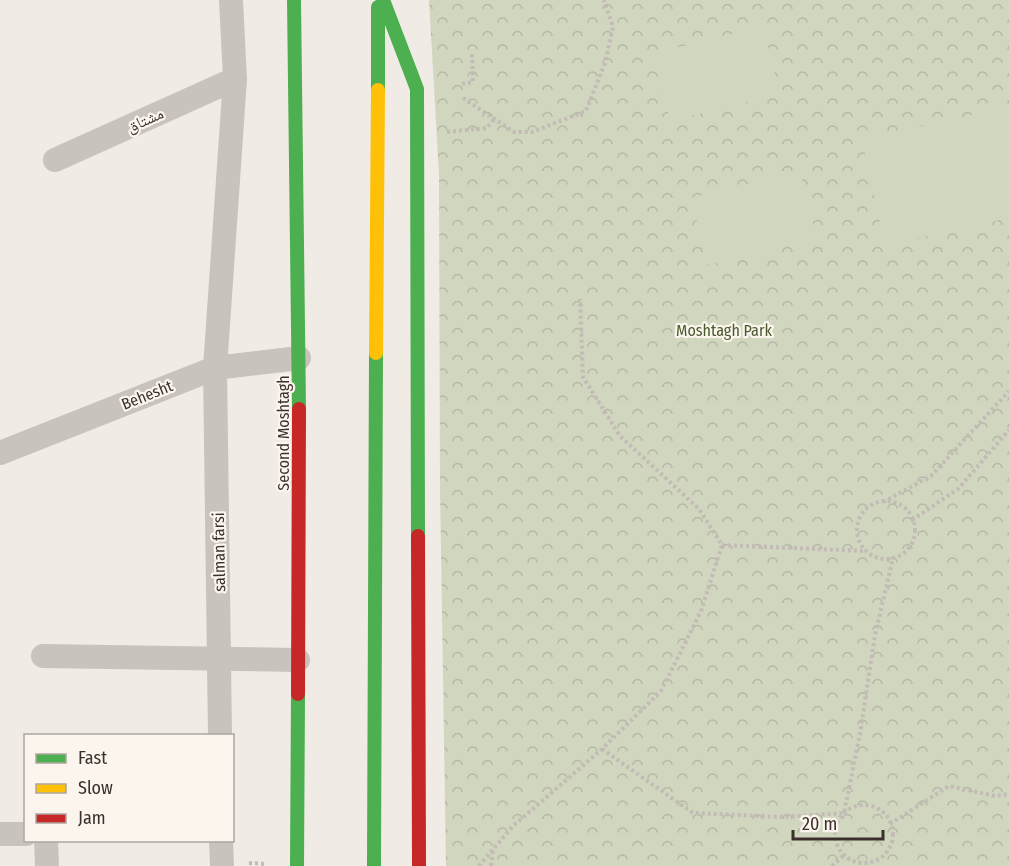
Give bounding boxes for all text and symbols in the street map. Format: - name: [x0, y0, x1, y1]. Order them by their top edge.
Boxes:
- street label: مشتاق: [124, 104, 167, 137]
- park label: Moshtagh Park: [676, 321, 773, 340]
- street label: Second Moshtagh: [274, 375, 293, 491]
- street label: Behesht: [119, 376, 176, 414]
- street label: salman farsi: [209, 512, 229, 592]
- legend: [24, 734, 234, 842]
- text: Fast: [78, 747, 107, 769]
- text: Slow: [78, 777, 113, 799]
- scale bar: [793, 803, 883, 841]
- text: Jam: [78, 807, 106, 829]
- text: 20 m: [802, 813, 837, 835]

